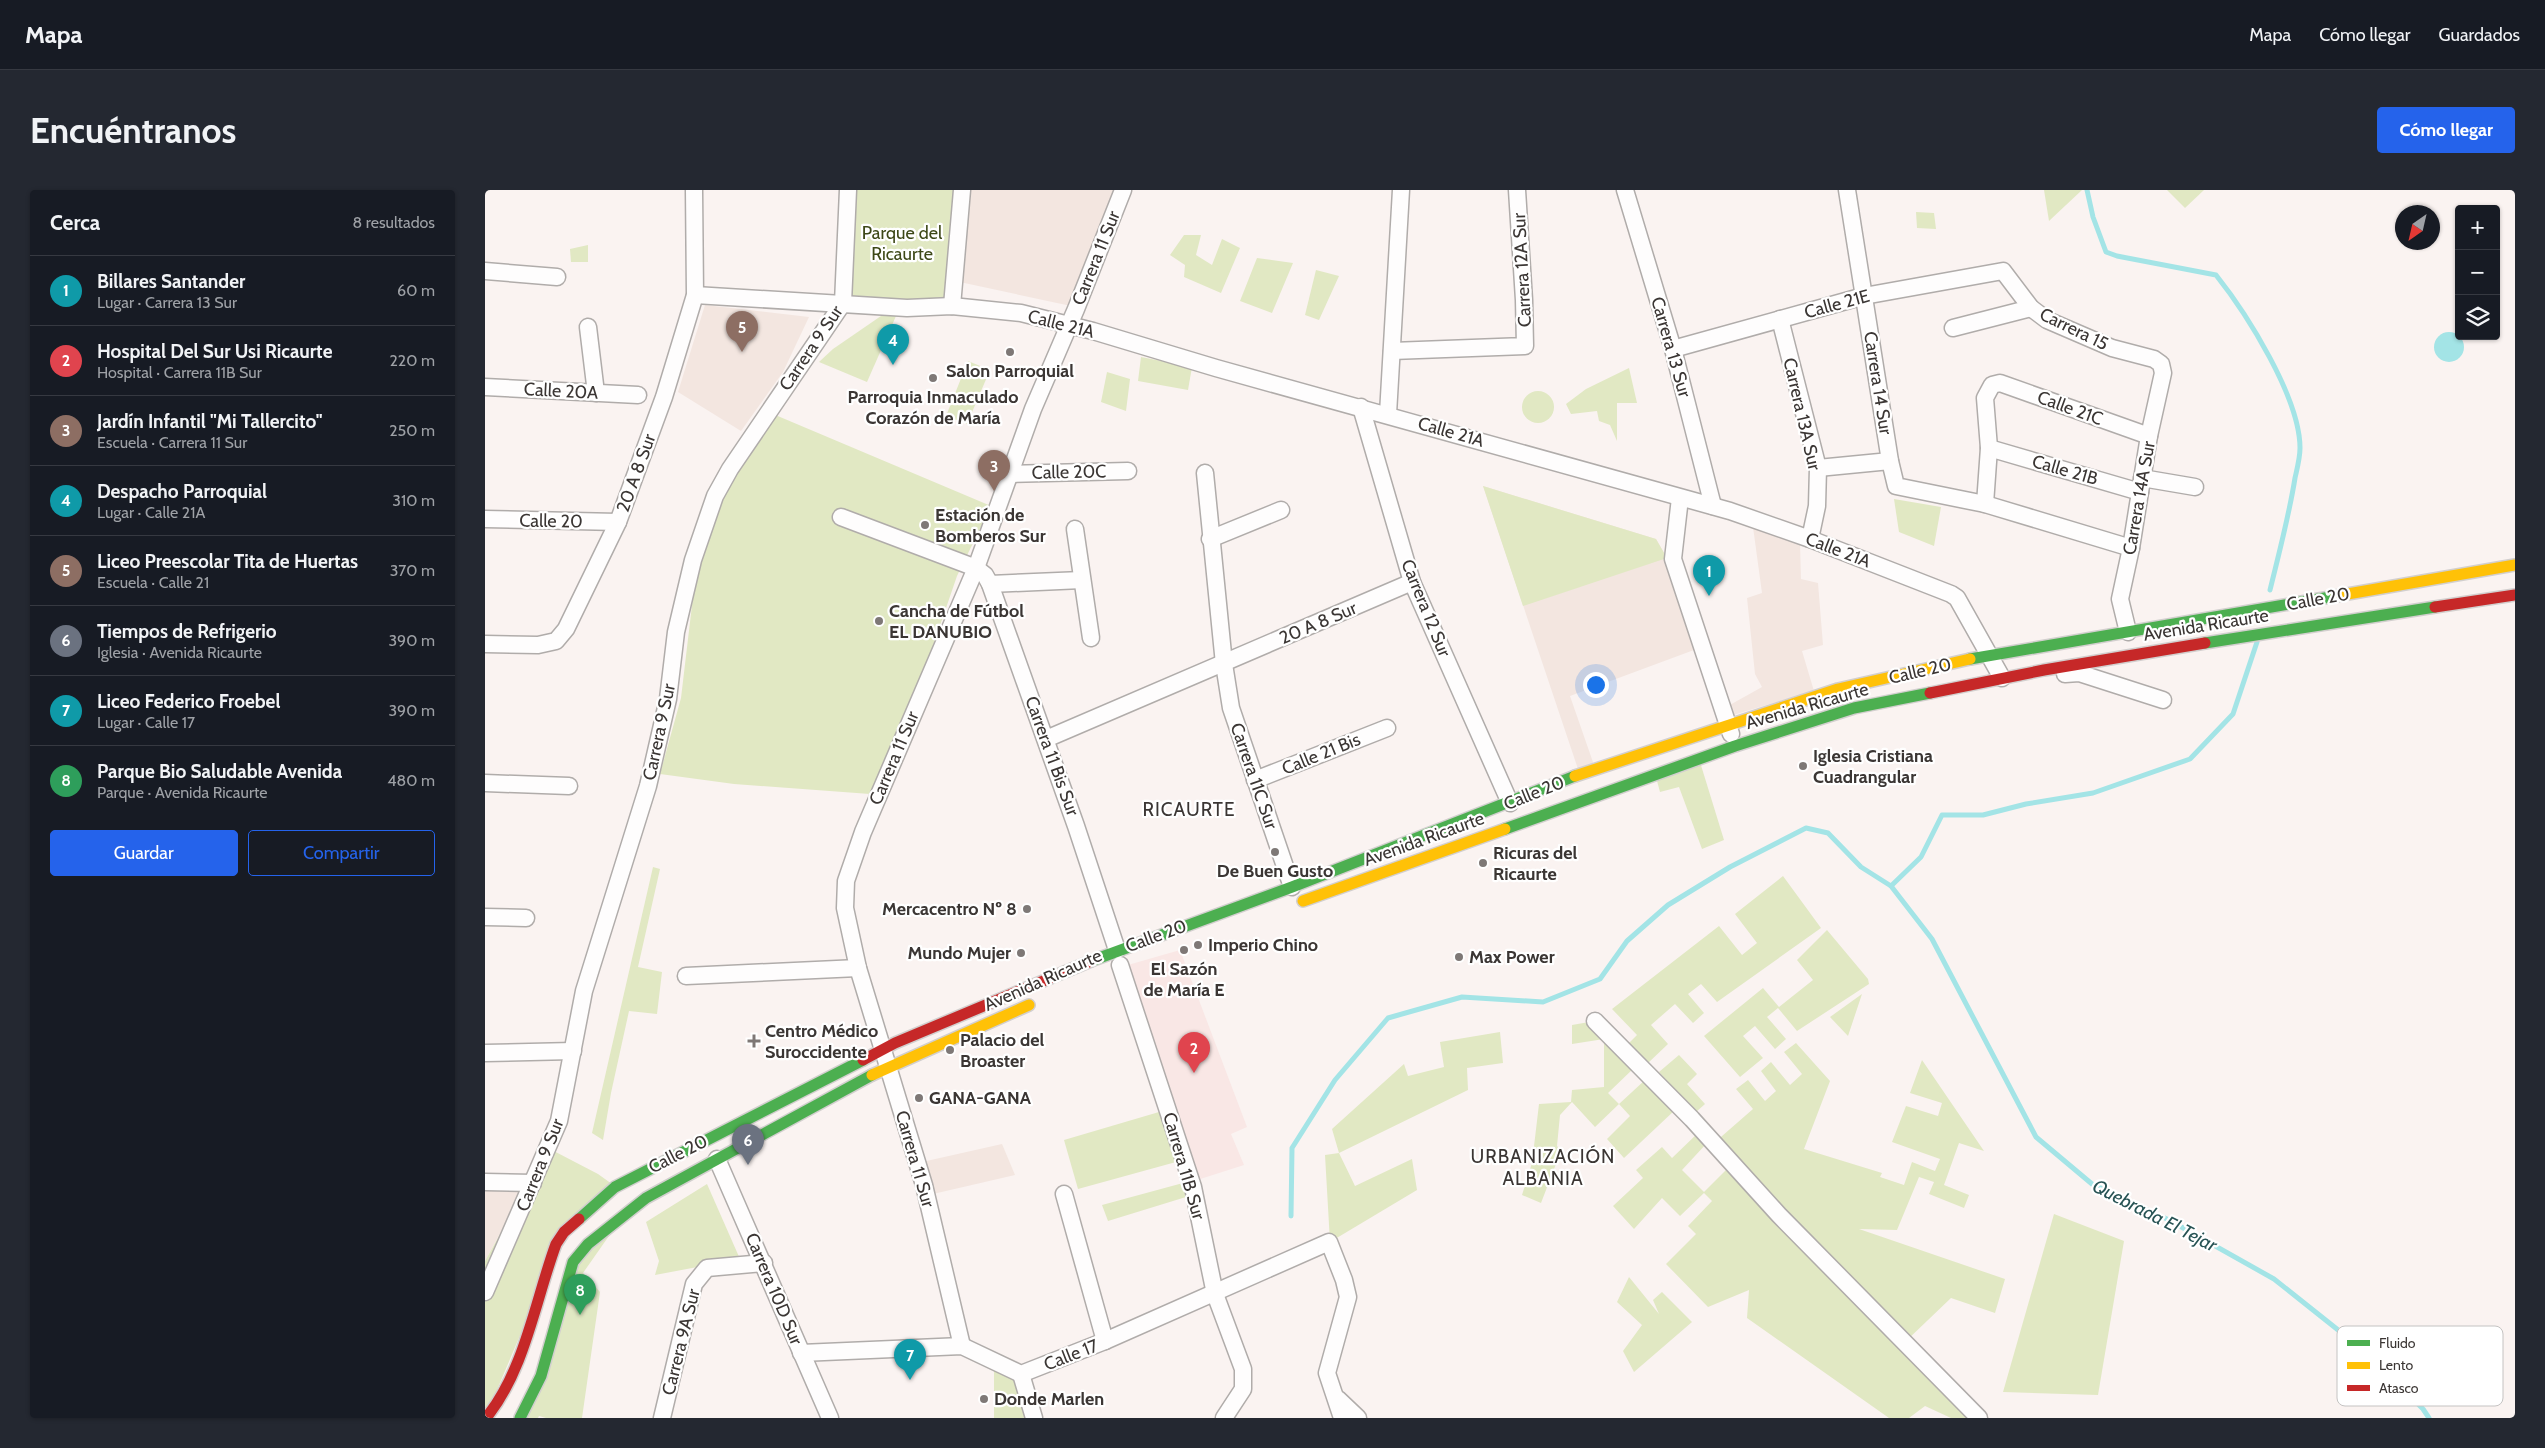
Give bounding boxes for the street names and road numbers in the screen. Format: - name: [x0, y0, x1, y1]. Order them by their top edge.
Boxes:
- street label: Carrera 11 Sur: [1067, 207, 1125, 308]
- street label: Carrera 12A Sur: [1508, 212, 1536, 328]
- street label: Calle 21E: [1802, 285, 1872, 323]
- street label: Carrera 13 Sur: [1646, 294, 1696, 400]
- street label: Carrera 9 Sur: [774, 301, 848, 395]
- street label: Carrera 15: [2036, 303, 2112, 355]
- street label: Calle 21A: [1025, 305, 1097, 343]
- street label: Carrera 14 Sur: [1859, 330, 1897, 436]
- street label: Carrera 13A Sur: [1778, 356, 1826, 473]
- street label: Calle 20A: [523, 378, 599, 404]
- street label: Calle 21C: [2034, 386, 2106, 430]
- street label: Calle 21A: [1415, 412, 1487, 452]
- street label: 20 A 8 Sur: [612, 431, 660, 515]
- street label: Carrera 14A Sur: [2118, 439, 2160, 557]
- street label: Calle 21B: [2030, 450, 2101, 490]
- street label: Calle 20C: [1032, 460, 1106, 484]
- street label: Calle 20: [519, 509, 583, 533]
- street label: Calle 21A: [1802, 528, 1874, 572]
- street label: Carrera 12 Sur: [1396, 556, 1456, 660]
- street label: Calle 20: [2285, 583, 2351, 615]
- street label: 20 A 8 Sur: [1276, 597, 1360, 649]
- street label: Avenida Ricaurte: [2142, 604, 2270, 646]
- street label: Calle 20: [1887, 653, 1953, 689]
- street label: Avenida Ricaurte: [1743, 678, 1871, 734]
- street label: Carrera 9 Sur: [638, 681, 680, 782]
- street label: Carrera 11 Bis Sur: [1020, 693, 1084, 819]
- street label: Carrera 11 Sur: [864, 708, 924, 808]
- street label: Carrera 11C Sur: [1226, 720, 1283, 832]
- street label: Calle 21 Bis: [1279, 728, 1363, 780]
- street label: Calle 20: [1500, 771, 1568, 815]
- street label: Avenida Ricaurte: [1361, 807, 1487, 871]
- street label: Calle 20: [1122, 915, 1190, 957]
- street label: Avenida Ricaurte: [981, 944, 1105, 1016]
- street label: Carrera 11 Sur: [891, 1108, 939, 1210]
- street label: Carrera 11B Sur: [1158, 1110, 1210, 1222]
- street label: Carrera 9 Sur: [511, 1115, 569, 1215]
- street label: Calle 20: [645, 1130, 711, 1178]
- street label: Carrera 10D Sur: [741, 1230, 808, 1349]
- street label: Carrera 9A Sur: [657, 1286, 705, 1397]
- street label: Calle 17: [1041, 1335, 1101, 1375]

